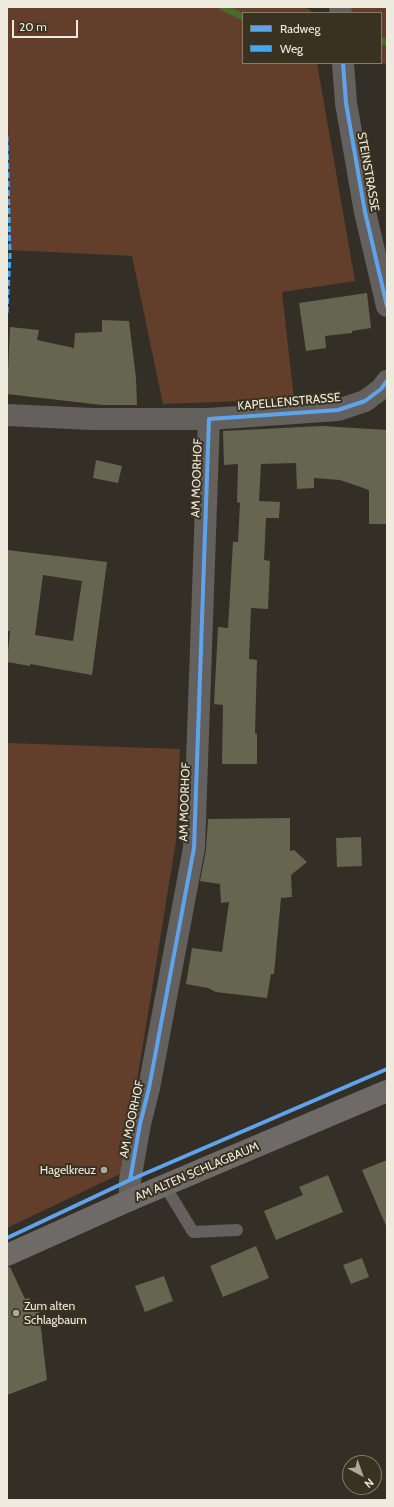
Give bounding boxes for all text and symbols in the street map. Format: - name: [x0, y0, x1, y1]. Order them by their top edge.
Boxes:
- scale bar: [14, 12, 80, 38]
- legend: [242, 12, 382, 64]
- text: 20 m: [19, 19, 47, 34]
- text: Radweg: [280, 21, 320, 36]
- text: Weg: [280, 41, 303, 56]
- street label: STEINSTRASSE: [354, 131, 382, 213]
- street label: KAPELLENSTRASSE: [237, 390, 341, 414]
- street label: AM MOORHOF: [188, 438, 206, 518]
- street label: AM MOORHOF: [176, 762, 194, 842]
- street label: AM MOORHOF: [117, 1079, 147, 1159]
- street label: AM ALTEN SCHLAGBAUM: [133, 1139, 261, 1205]
- place label: Hagelkreuz: [40, 1163, 96, 1177]
- marker: Hagelkreuz: [99, 1165, 109, 1175]
- place label: Zum alten Schlagbaum: [24, 1299, 87, 1327]
- marker: Zum alten Schlagbaum: [11, 1308, 21, 1318]
- north arrow: [342, 1455, 382, 1495]
- text: N: [362, 1475, 377, 1491]

